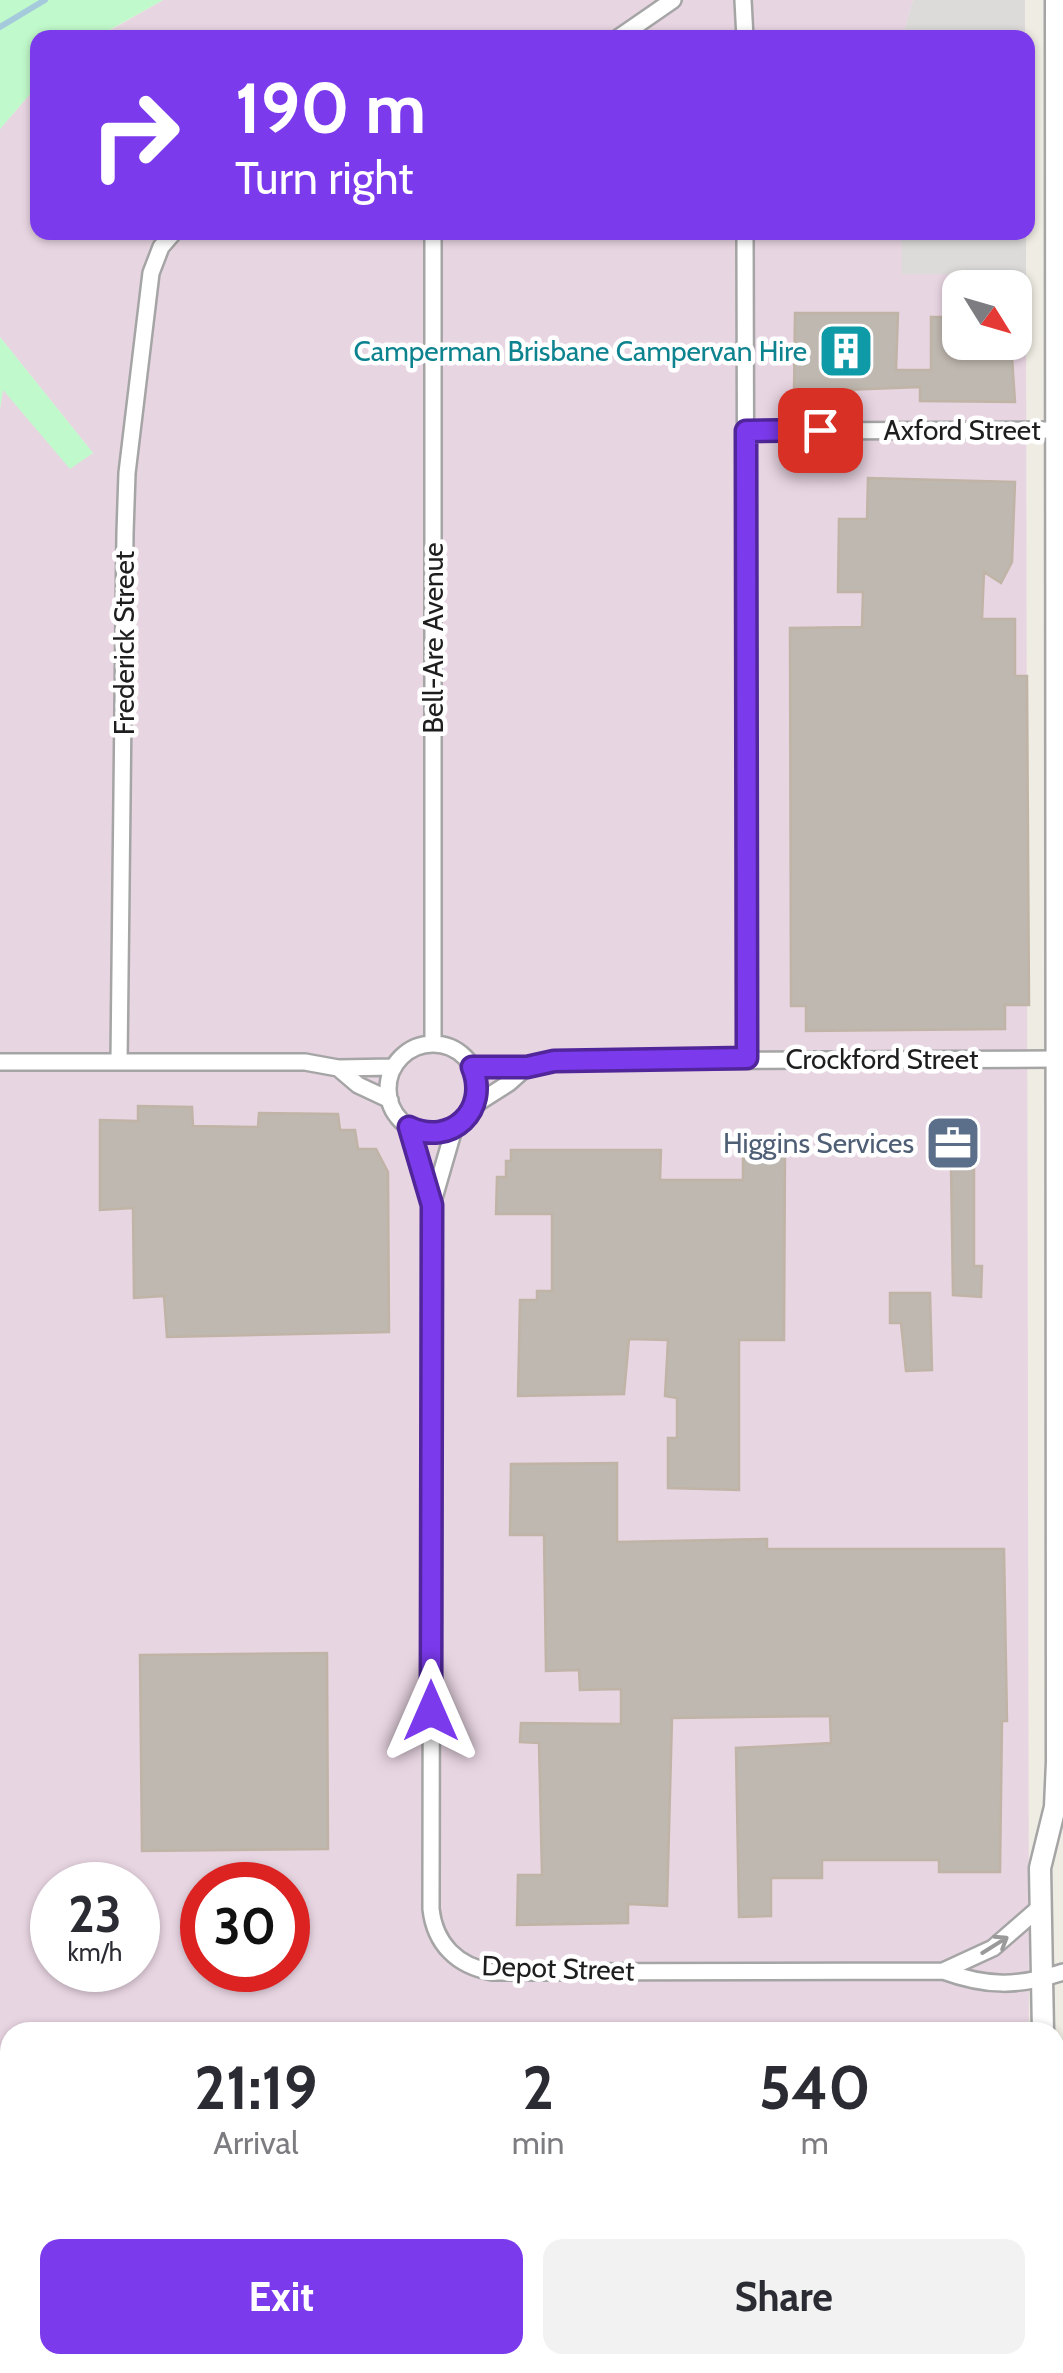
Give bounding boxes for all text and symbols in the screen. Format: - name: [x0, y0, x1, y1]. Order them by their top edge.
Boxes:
- text: 190 m: [235, 65, 426, 151]
- icon: right: [70, 70, 200, 200]
- text: Turn right: [235, 151, 414, 205]
- north arrow: [942, 270, 1032, 360]
- map controls: [942, 270, 1032, 360]
- building icon: Camperman Brisbane Campervan Hire: [816, 321, 876, 381]
- place label: Camperman Brisbane Campervan Hire: [354, 334, 807, 368]
- pin: [778, 388, 863, 473]
- icon: arrive: [793, 403, 848, 458]
- street label: Axford Street: [883, 413, 1041, 447]
- street label: Bell-Are Avenue: [416, 542, 450, 734]
- street label: Frederick Street: [107, 551, 141, 735]
- street label: Crockford Street: [786, 1042, 978, 1076]
- office icon: Higgins Services: [923, 1113, 983, 1173]
- place label: Higgins Services: [723, 1126, 914, 1160]
- position arrow: [379, 1659, 483, 1763]
- speed limit sign: 30: [180, 1862, 310, 1992]
- text: 23: [68, 1884, 122, 1945]
- one-way arrow: [980, 1935, 1008, 1955]
- text: km/h: [68, 1937, 122, 1967]
- street label: Depot Street: [481, 1948, 635, 1988]
- text: 21:19: [194, 2051, 317, 2124]
- text: 2: [522, 2051, 554, 2124]
- text: 540: [759, 2051, 871, 2124]
- text: Arrival: [213, 2123, 298, 2162]
- text: min: [512, 2123, 564, 2162]
- text: m: [801, 2123, 829, 2162]
- button: Exit: [40, 2239, 523, 2354]
- button: Share: [543, 2239, 1025, 2354]

